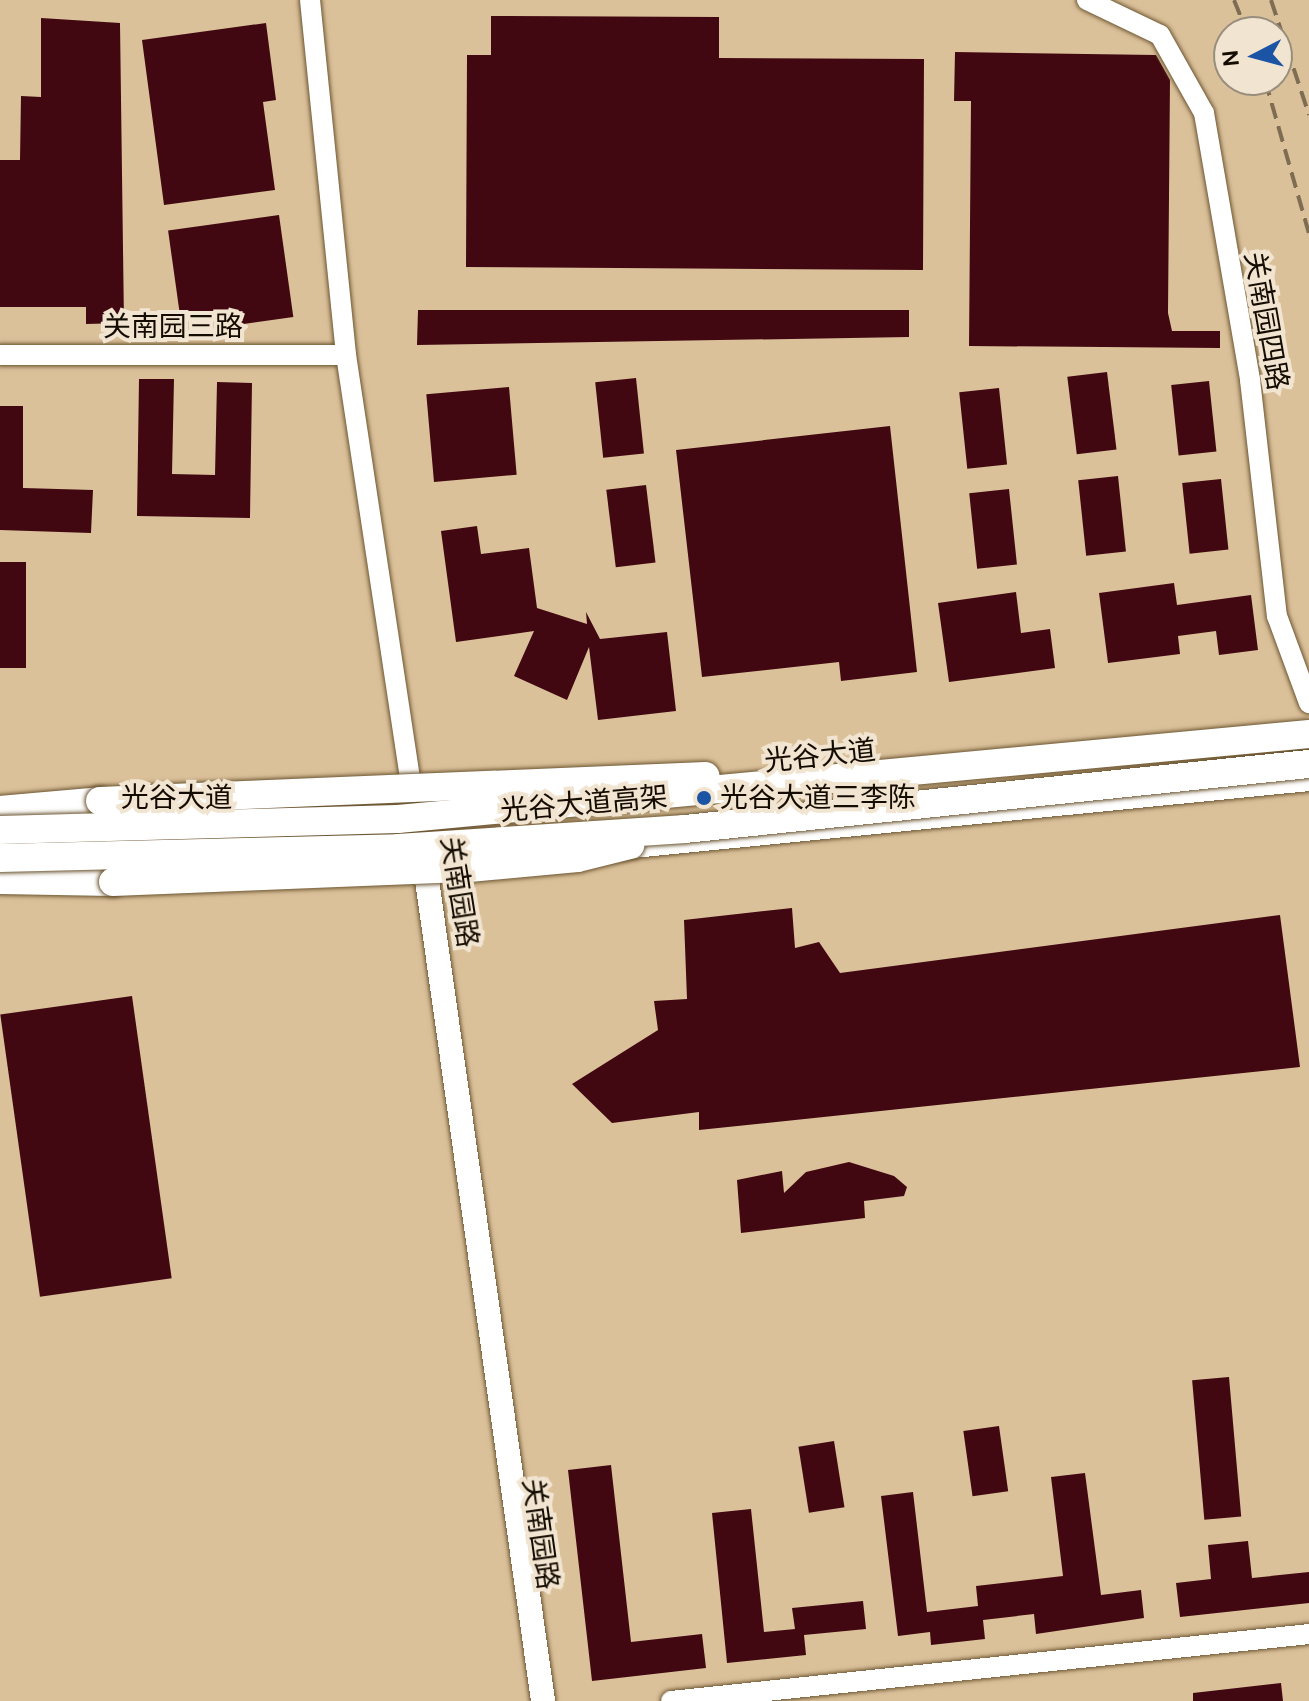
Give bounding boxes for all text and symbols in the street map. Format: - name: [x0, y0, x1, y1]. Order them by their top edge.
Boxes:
- north arrow: [1213, 16, 1293, 96]
- text: N: [1215, 49, 1246, 68]
- street label: 关南园四路: [1237, 249, 1295, 393]
- street label: 关南园三路: [103, 310, 243, 344]
- street label: 光谷大道: [763, 733, 877, 779]
- street label: 光谷大道高架: [499, 780, 669, 828]
- street label: 光谷大道: [121, 781, 233, 815]
- place label: 光谷大道三李陈: [720, 781, 916, 815]
- marker: 光谷大道三李陈: [695, 789, 713, 807]
- street label: 关南园路: [434, 834, 484, 950]
- street label: 关南园路: [516, 1476, 564, 1592]

